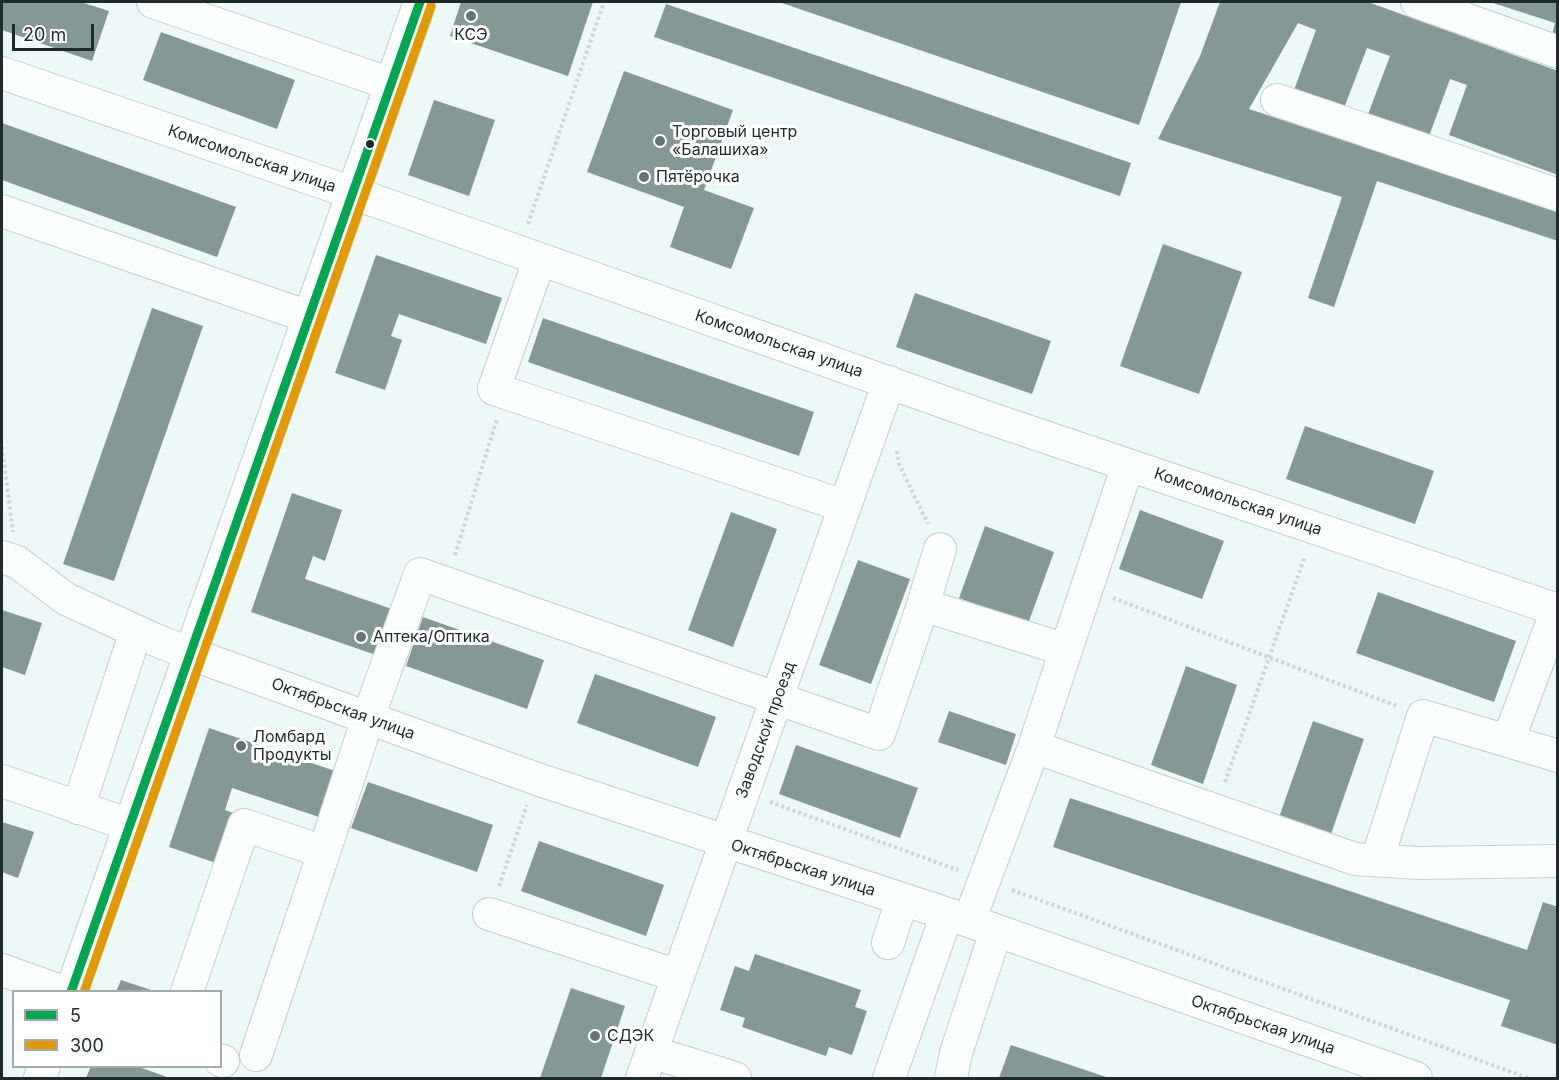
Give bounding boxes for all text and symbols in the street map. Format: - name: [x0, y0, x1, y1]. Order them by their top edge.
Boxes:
- marker: КСЭ: [464, 9, 478, 23]
- scale bar: [15, 12, 98, 50]
- text: 20 m: [23, 24, 66, 45]
- place label: КСЭ: [454, 25, 488, 45]
- street label: Комсомольская улица: [165, 121, 339, 197]
- place label: Торговый центр «Балашиха»: [672, 122, 797, 160]
- marker: Торговый центр «Балашиха»: [653, 134, 667, 148]
- unlabelled marker: [364, 138, 376, 150]
- place label: Пятёрочка: [656, 167, 740, 187]
- marker: Пятёрочка: [637, 170, 651, 184]
- street label: Комсомольская улица: [692, 306, 866, 382]
- street label: Комсомольская улица: [1151, 464, 1325, 540]
- place label: Аптека/Оптика: [373, 627, 490, 647]
- marker: Аптека/Оптика: [354, 630, 368, 644]
- street label: Заводской проезд: [732, 659, 800, 801]
- street label: Октябрьская улица: [269, 674, 417, 744]
- place label: Ломбард Продукты: [253, 727, 331, 765]
- marker: Ломбард Продукты: [234, 739, 248, 753]
- street label: Октябрьская улица: [728, 836, 878, 900]
- legend: [12, 990, 222, 1068]
- street label: Октябрьская улица: [1188, 991, 1338, 1059]
- text: 5: [70, 1005, 81, 1026]
- place label: СДЭК: [607, 1026, 654, 1046]
- marker: СДЭК: [588, 1029, 602, 1043]
- text: 300: [70, 1035, 104, 1056]

